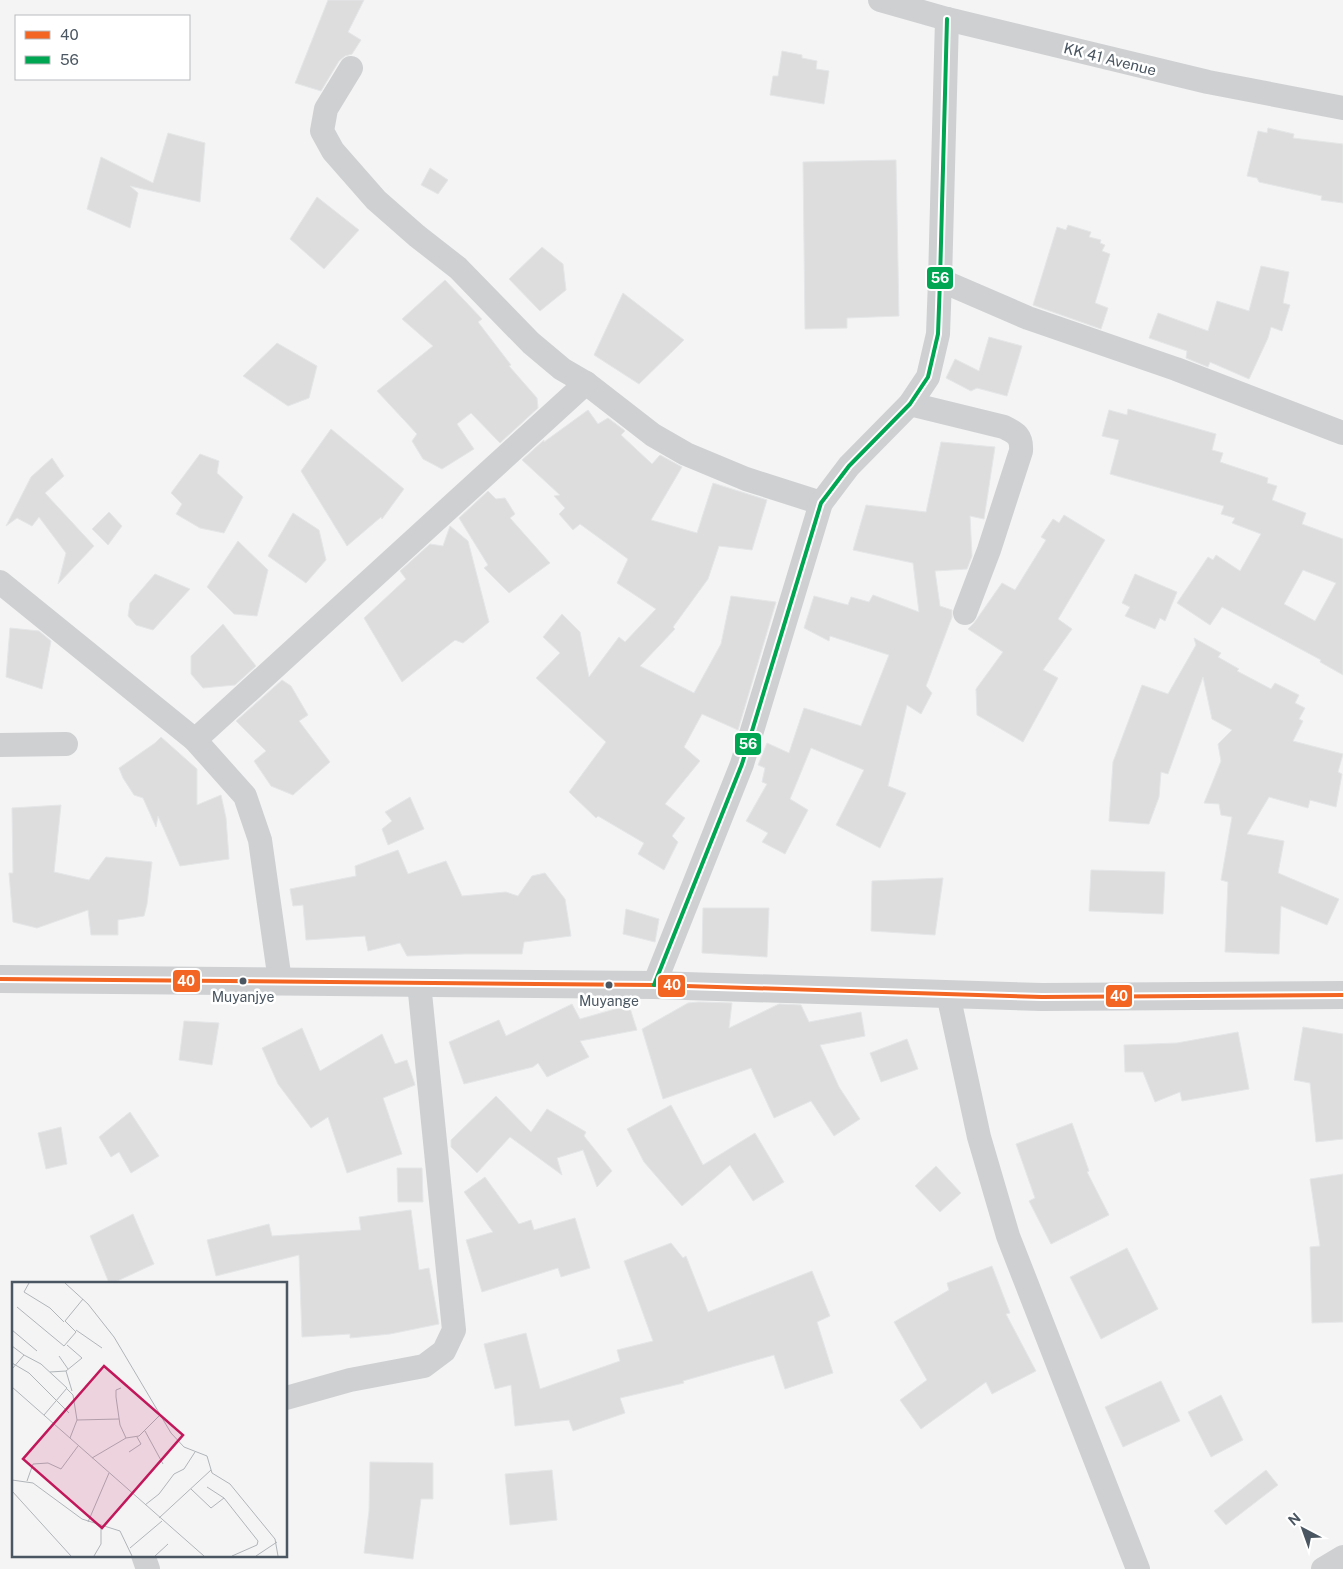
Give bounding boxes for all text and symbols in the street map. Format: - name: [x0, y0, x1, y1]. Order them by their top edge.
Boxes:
- legend: [15, 15, 190, 80]
- text: 40: [60, 26, 79, 43]
- street label: KK 41 Avenue: [1062, 39, 1158, 79]
- text: 56: [60, 51, 79, 68]
- line badge: 56: [926, 266, 954, 290]
- text: 56: [931, 270, 949, 286]
- line badge: 56: [734, 732, 762, 756]
- text: 56: [739, 736, 757, 752]
- line badge: 40: [172, 969, 201, 993]
- text: 40: [177, 973, 195, 989]
- line badge: 40: [657, 974, 686, 998]
- marker: Muyanjye: [238, 976, 248, 986]
- text: 40: [663, 977, 681, 993]
- marker: Muyange: [604, 980, 614, 990]
- line badge: 40: [1105, 984, 1133, 1008]
- text: 40: [1110, 988, 1128, 1004]
- place label: Muyanjye: [212, 989, 274, 1005]
- place label: Muyange: [579, 993, 639, 1009]
- inset map: [12, 1282, 288, 1556]
- north arrow: [1278, 1504, 1328, 1554]
- text: N: [1285, 1510, 1304, 1529]

